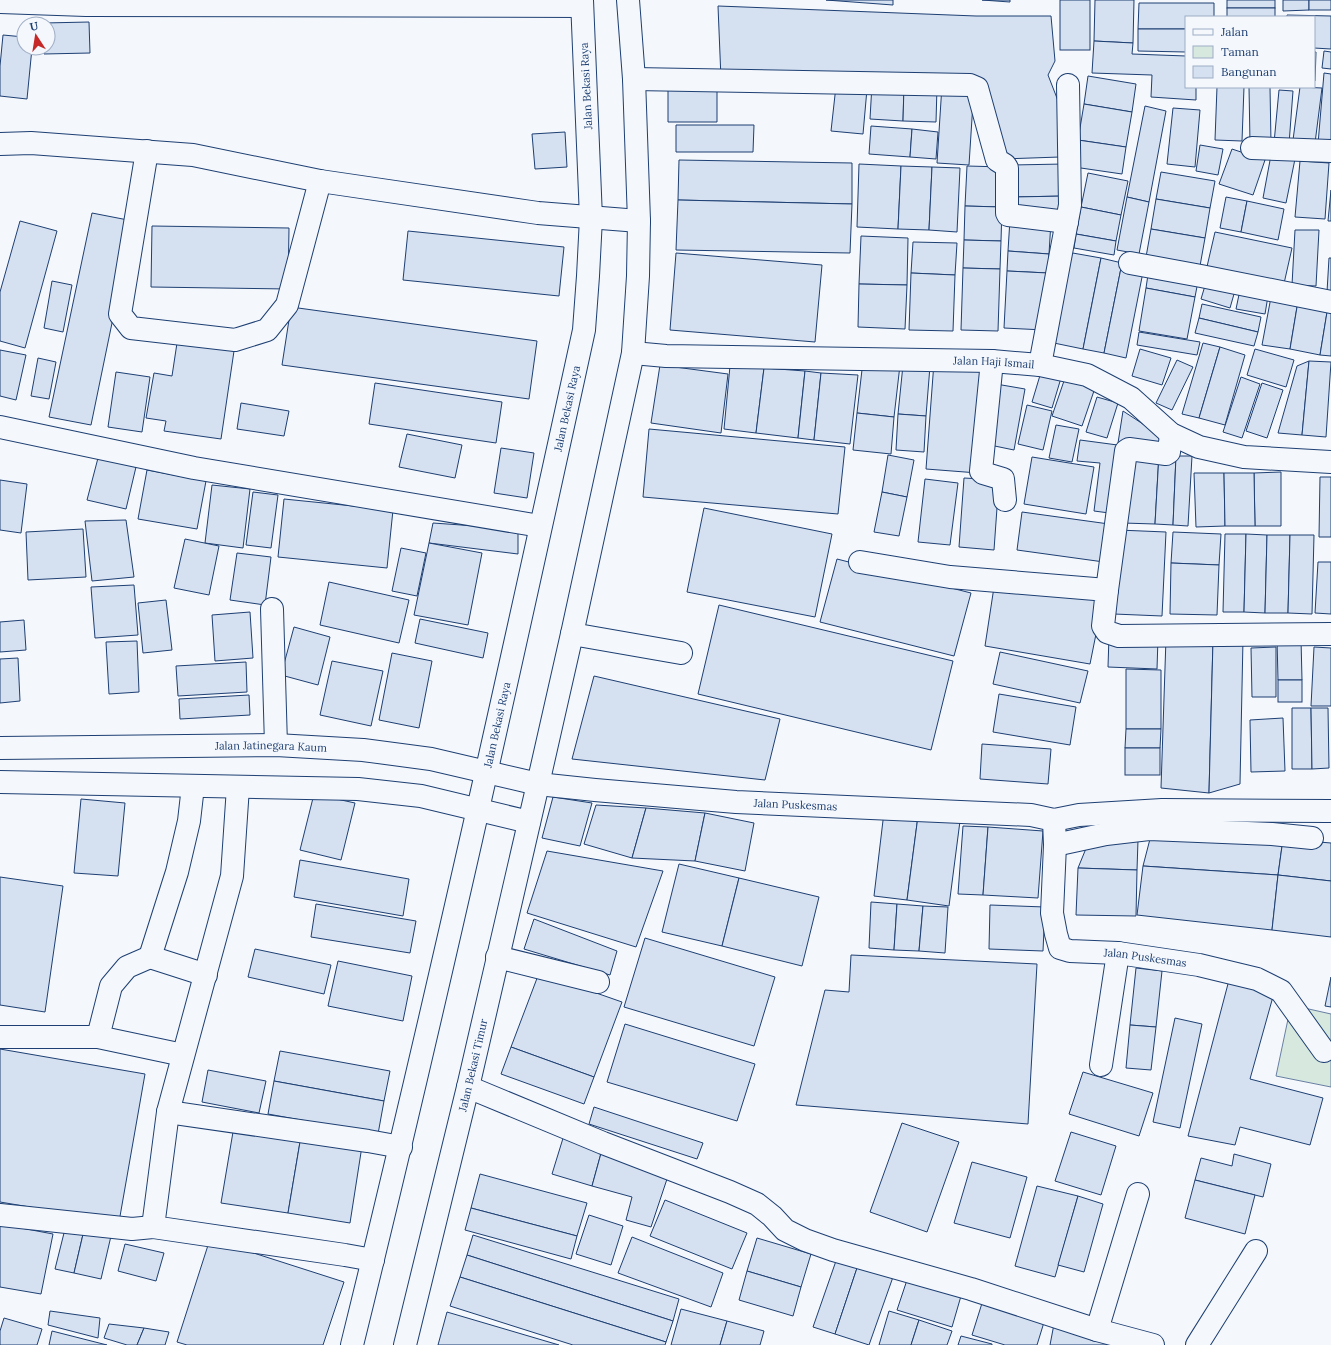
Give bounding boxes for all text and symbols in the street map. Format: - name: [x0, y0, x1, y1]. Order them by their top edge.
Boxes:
- north arrow: [16, 16, 56, 56]
- legend: [1185, 16, 1315, 88]
- text: U: [28, 18, 40, 34]
- text: Jalan: [1220, 24, 1248, 39]
- street label: Jalan Bekasi Raya: [577, 42, 595, 131]
- text: Taman: [1221, 44, 1259, 59]
- text: Bangunan: [1221, 64, 1277, 79]
- street label: Jalan Haji Ismail: [952, 353, 1035, 372]
- street label: Jalan Bekasi Raya: [550, 364, 583, 454]
- street label: Jalan Bekasi Raya: [480, 680, 513, 770]
- street label: Jalan Jatinegara Kaum: [214, 738, 328, 755]
- street label: Jalan Puskesmas: [752, 796, 838, 813]
- street label: Jalan Puskesmas: [1102, 945, 1188, 970]
- street label: Jalan Bekasi Timur: [455, 1017, 491, 1114]

